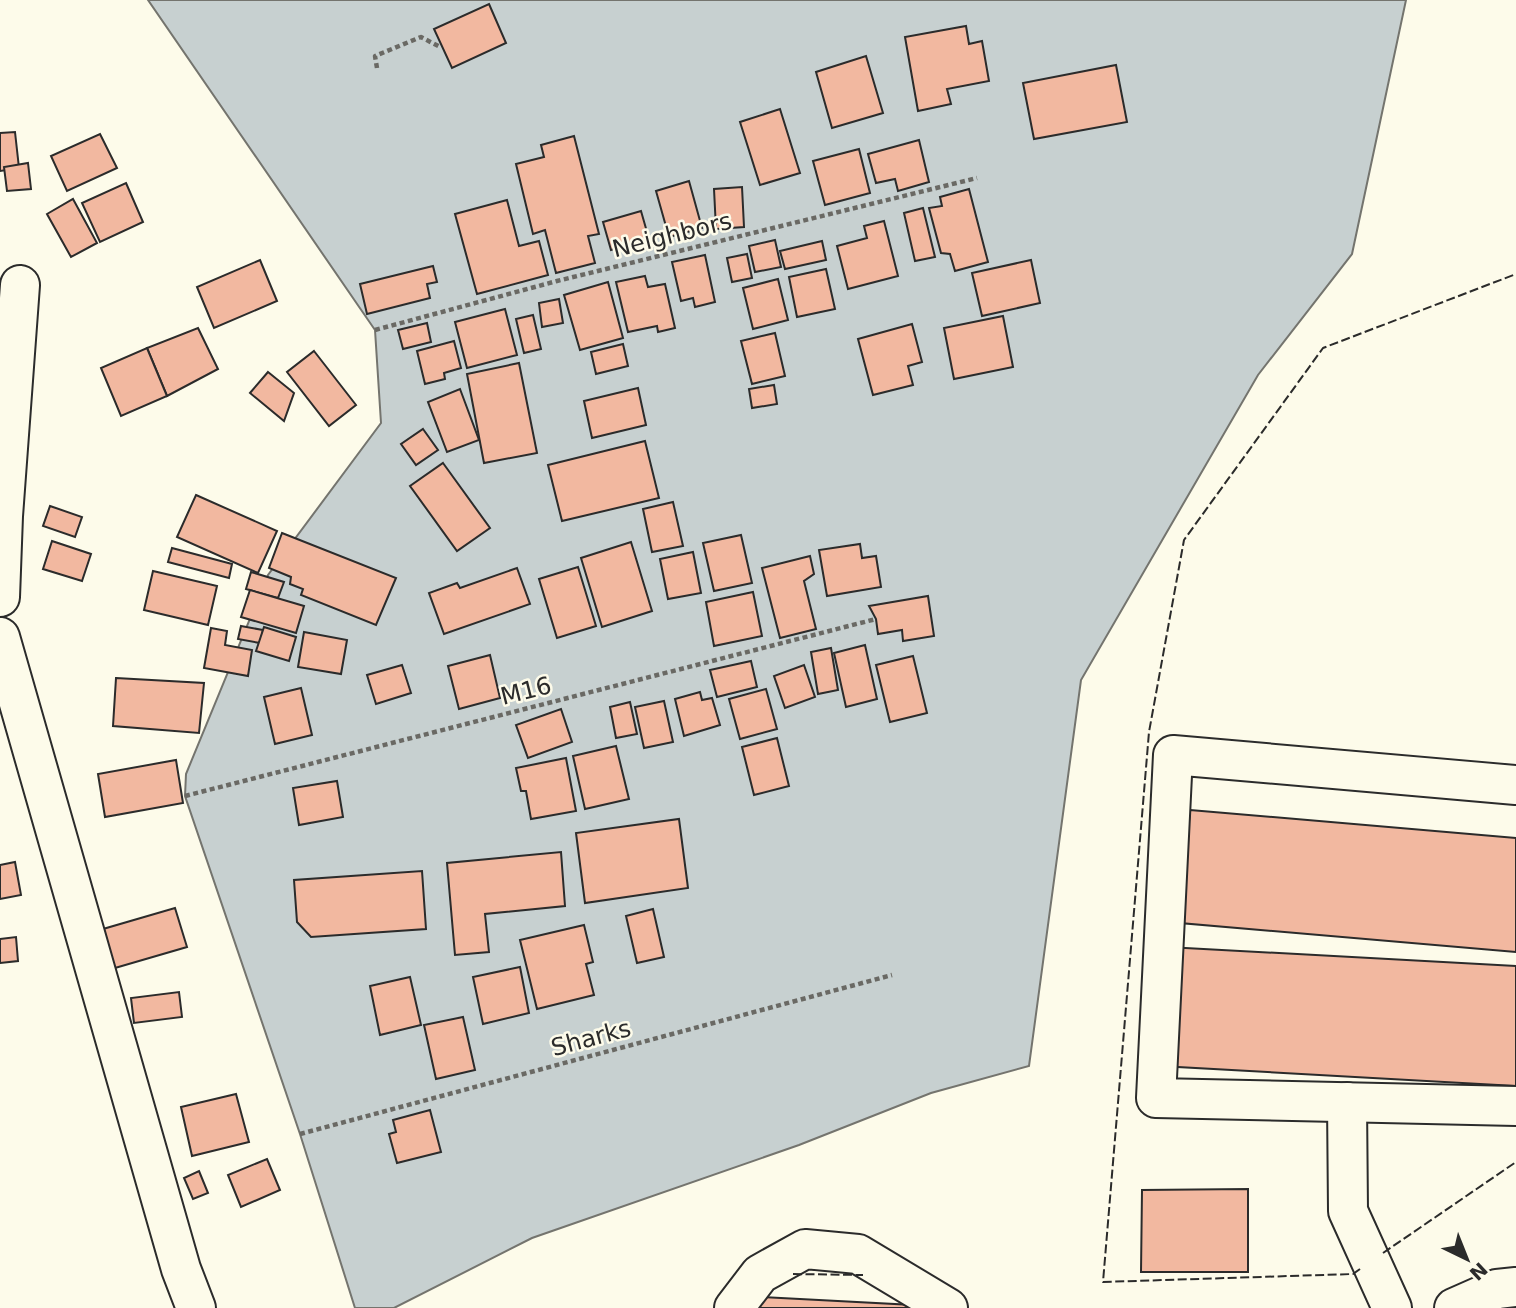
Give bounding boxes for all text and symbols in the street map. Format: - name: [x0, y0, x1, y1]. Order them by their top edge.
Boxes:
- street label: Neighbors: [609, 207, 735, 263]
- street label: M16: [498, 671, 554, 711]
- street label: Sharks: [548, 1014, 634, 1062]
- north arrow: [1432, 1224, 1502, 1294]
- text: N: [1465, 1258, 1492, 1285]

